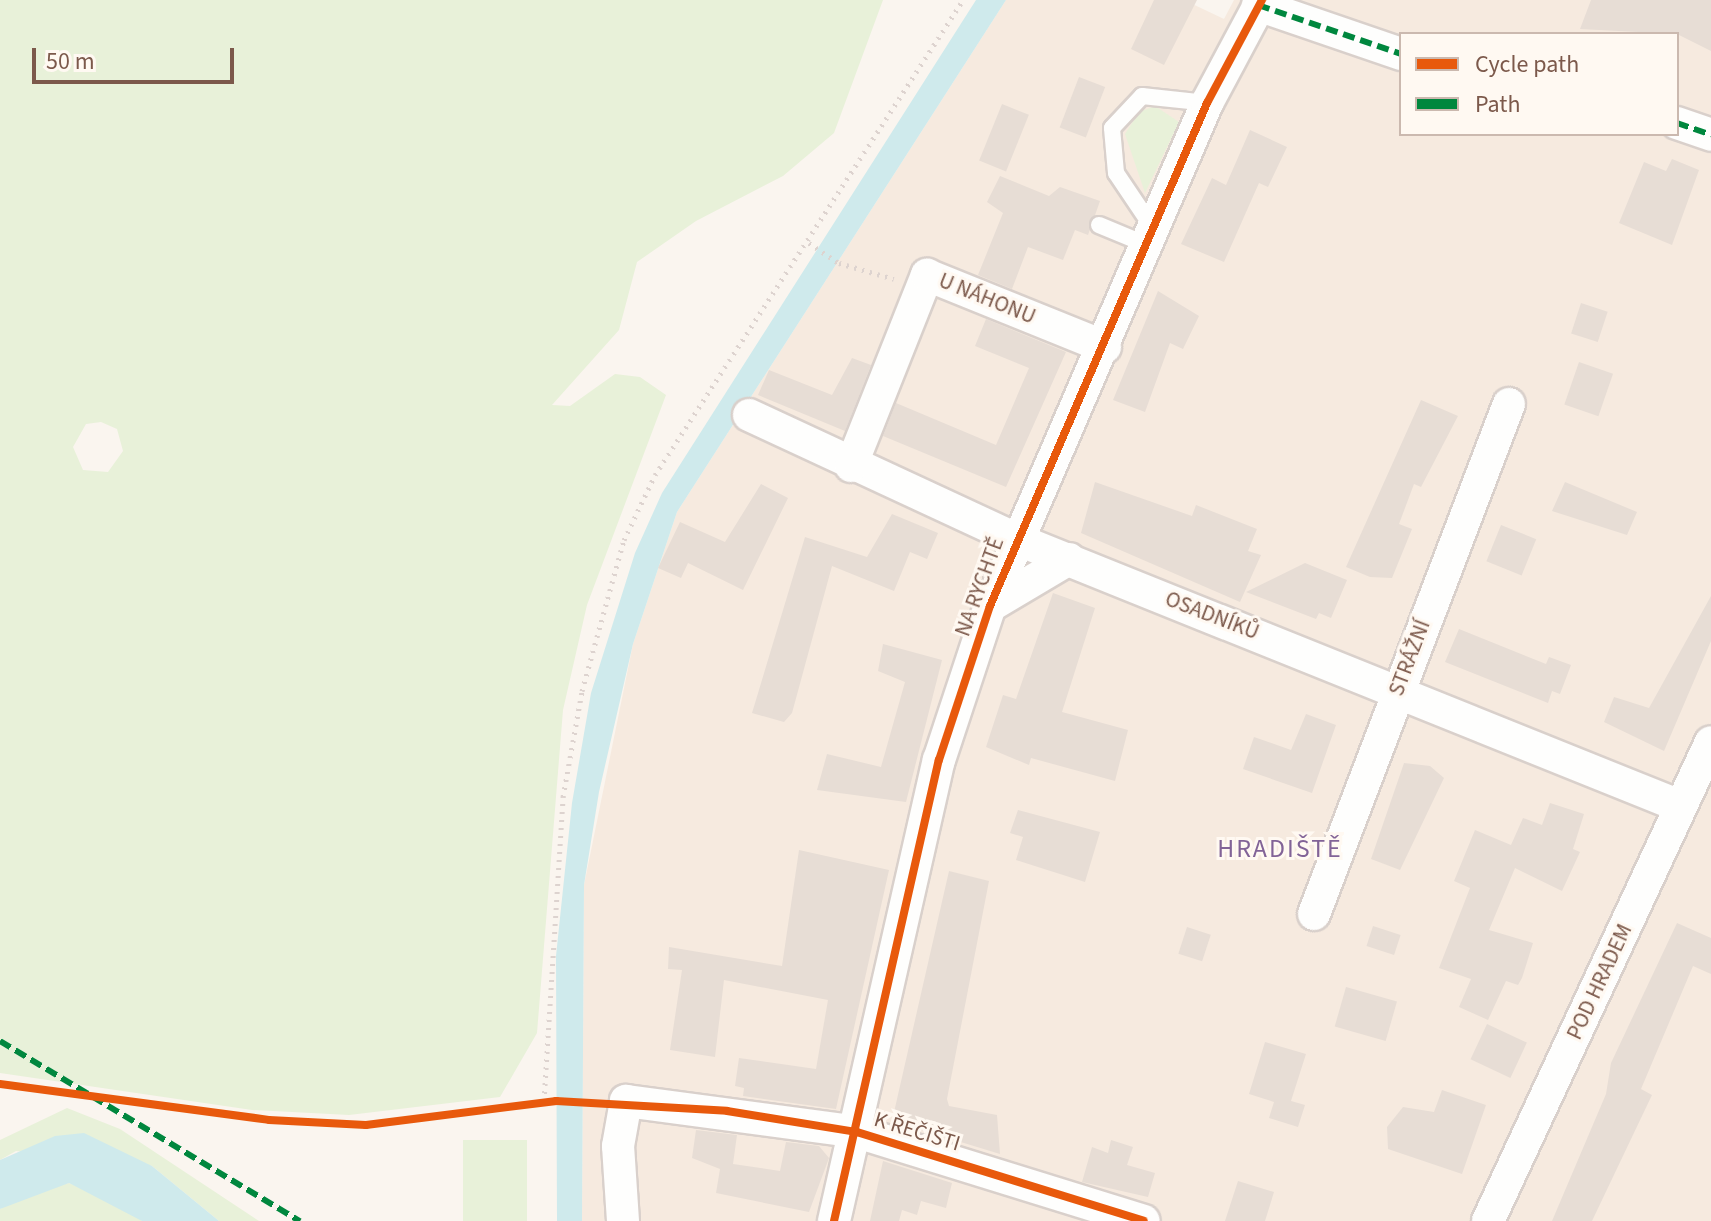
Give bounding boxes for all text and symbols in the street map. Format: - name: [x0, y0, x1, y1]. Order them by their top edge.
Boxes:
- scale bar: [36, 32, 238, 82]
- legend: [1399, 32, 1679, 136]
- text: 50 m: [46, 44, 95, 79]
- text: Cycle path: [1475, 47, 1579, 82]
- text: Path: [1475, 87, 1521, 122]
- street label: U NÁHONU: [935, 268, 1039, 330]
- street label: NA RYCHTĚ: [950, 534, 1010, 640]
- street label: OSADNÍKŮ: [1161, 586, 1263, 646]
- street label: STRÁŽNÍ: [1383, 616, 1437, 700]
- district label: HRADIŠTĚ: [1217, 833, 1343, 865]
- street label: POD HRADEM: [1562, 920, 1638, 1044]
- street label: K ŘEČIŠTI: [871, 1106, 963, 1158]

